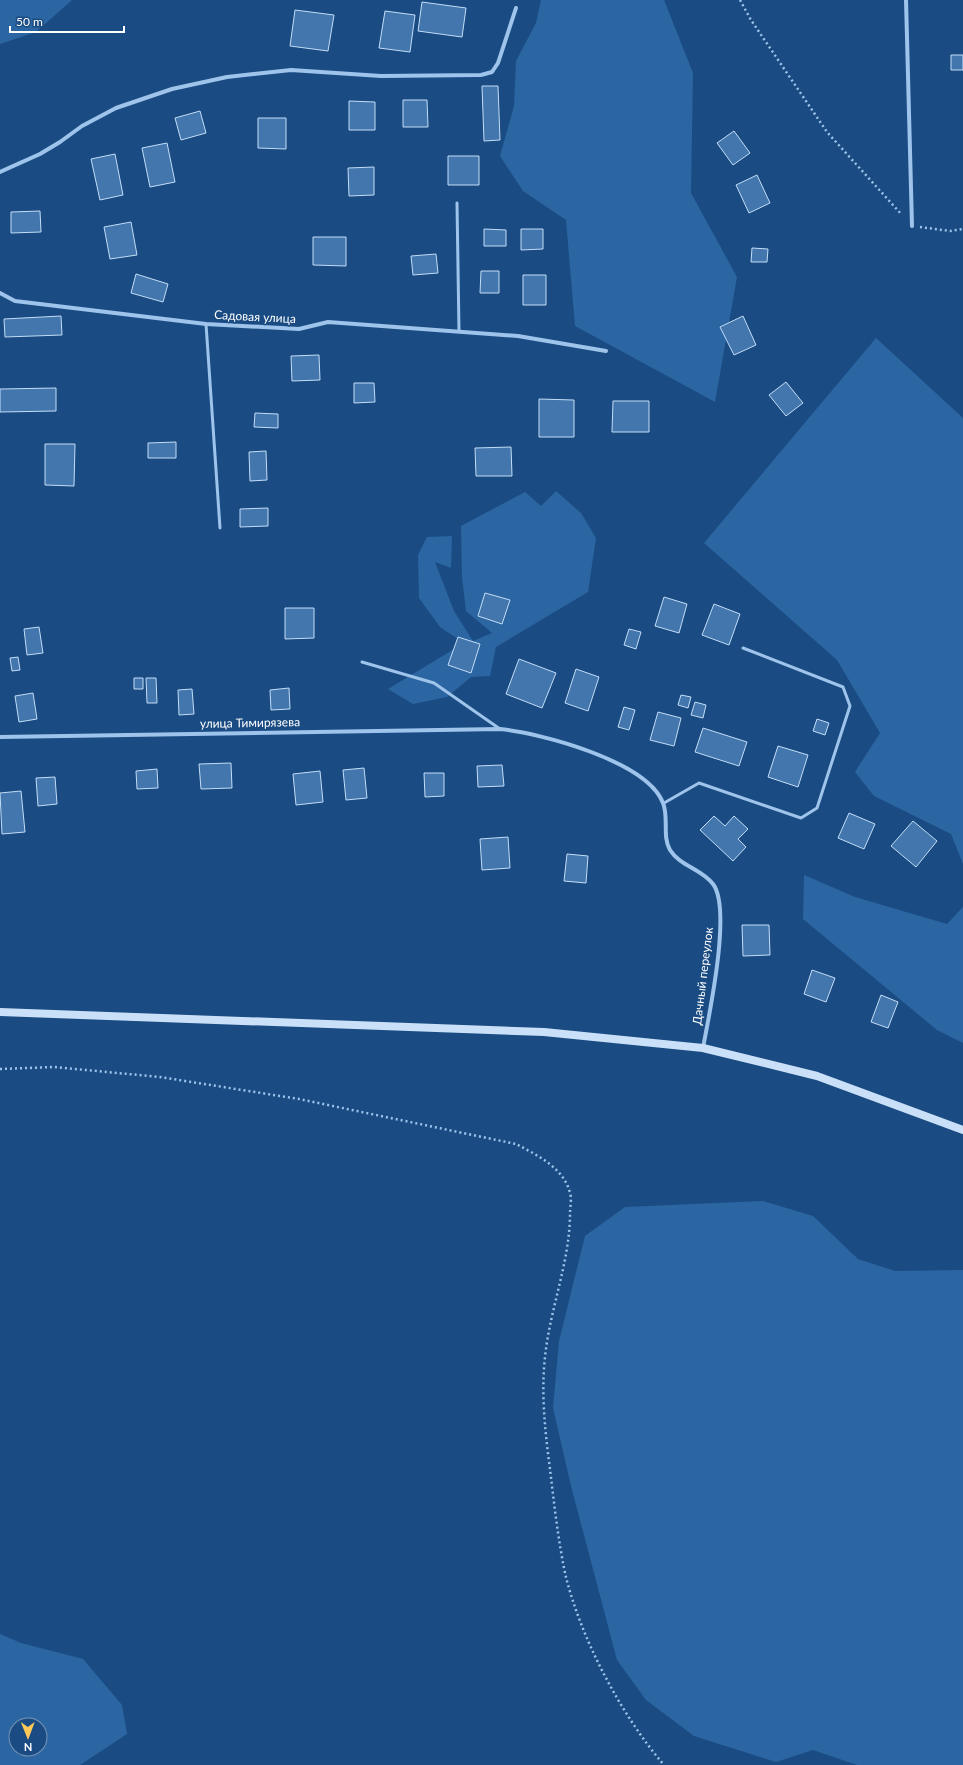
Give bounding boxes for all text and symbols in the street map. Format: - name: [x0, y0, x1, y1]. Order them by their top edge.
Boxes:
- scale bar: [10, 8, 124, 34]
- text: 50 m: [16, 14, 43, 29]
- street label: Садовая улица: [214, 307, 296, 326]
- street label: улица Тимирязева: [200, 714, 300, 731]
- street label: Дачный переулок: [689, 925, 716, 1026]
- north arrow: [8, 1717, 48, 1757]
- text: N: [24, 1741, 33, 1754]

